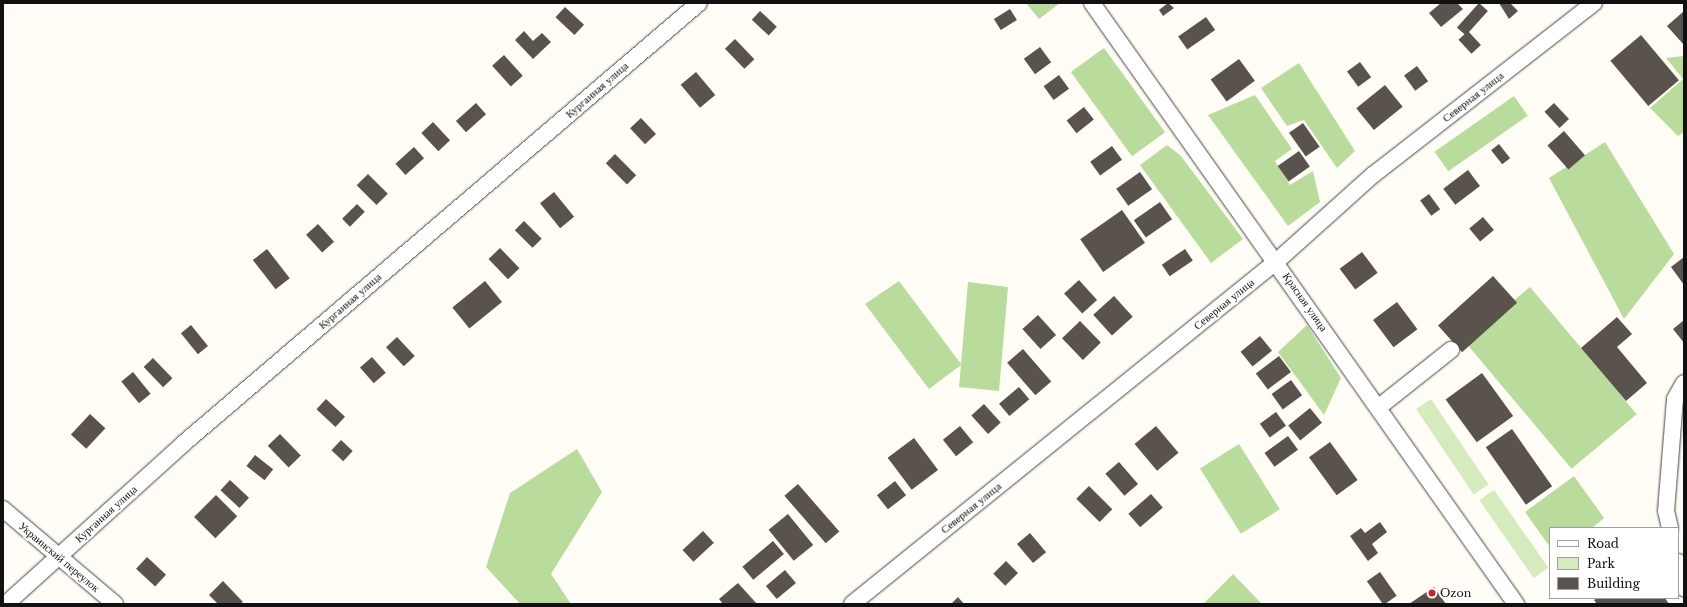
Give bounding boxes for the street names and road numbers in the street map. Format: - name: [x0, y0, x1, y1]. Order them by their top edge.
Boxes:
- street label: Курганная улица: [563, 59, 631, 121]
- street label: Северная улица: [1440, 69, 1506, 125]
- street label: Курганная улица: [316, 270, 384, 332]
- street label: Красная улица: [1280, 270, 1330, 334]
- street label: Северная улица: [1191, 276, 1257, 332]
- street label: Северная улица: [938, 480, 1004, 536]
- street label: Курганная улица: [72, 483, 140, 545]
- street label: Украинский переулок: [16, 519, 102, 595]

